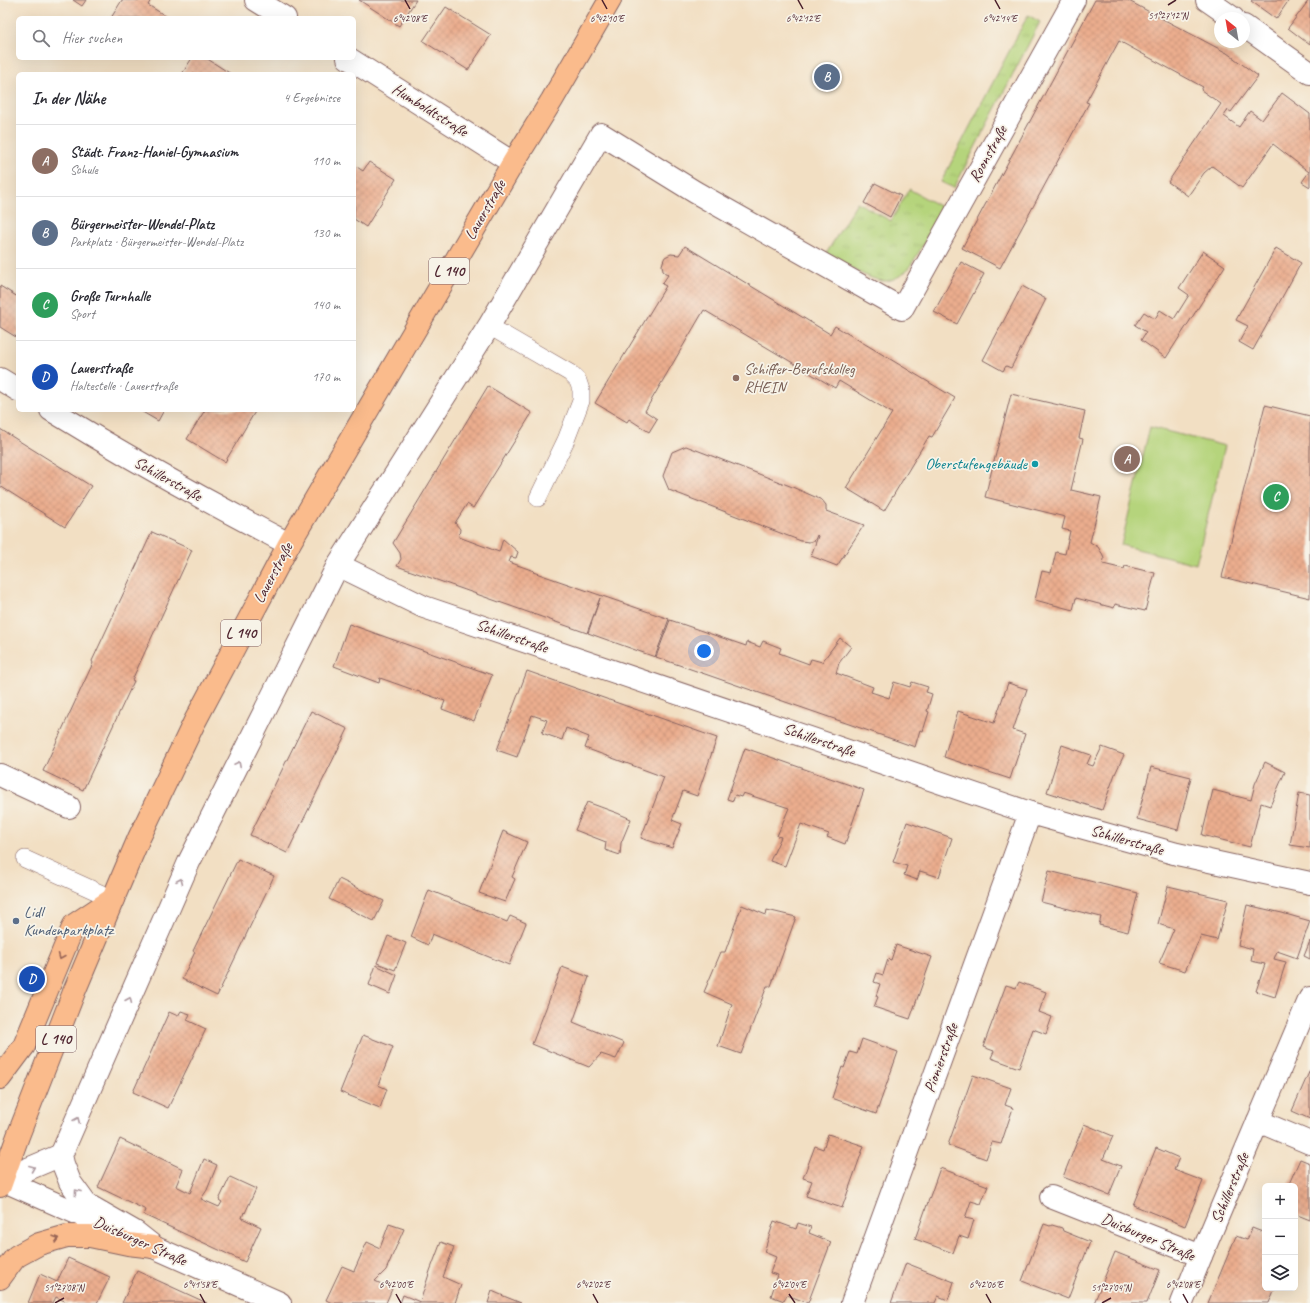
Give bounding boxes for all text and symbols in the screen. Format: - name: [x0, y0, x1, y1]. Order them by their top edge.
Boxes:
- text: 51°27'12"N: [1148, 9, 1190, 22]
- text: 6°42'08"E: [393, 12, 429, 25]
- text: 6°42'10"E: [590, 12, 626, 25]
- text: 6°42'12"E: [786, 12, 822, 25]
- text: 6°42'14"E: [983, 12, 1019, 25]
- north arrow: [1214, 12, 1250, 48]
- search box: [16, 16, 356, 60]
- icon: search: [30, 27, 52, 49]
- text: Hier suchen: [62, 29, 122, 48]
- pin: B: [814, 62, 840, 92]
- street label: Humboldtstraße: [388, 79, 473, 142]
- text: In der Nähe: [32, 88, 105, 109]
- text: 4 Ergebnisse: [284, 90, 340, 106]
- street label: Roonstraße: [964, 121, 1013, 186]
- text: Städt. Franz-Haniel-Gymnasium: [70, 143, 238, 162]
- text: A: [42, 153, 48, 169]
- text: 110 m: [312, 153, 340, 169]
- text: Schule: [70, 162, 98, 178]
- street label: Lauerstraße: [460, 175, 511, 243]
- text: Bürgermeister-Wendel-Platz: [70, 215, 214, 234]
- text: B: [42, 225, 48, 241]
- text: 130 m: [312, 225, 340, 241]
- text: Parkplatz · Bürgermeister-Wendel-Platz: [70, 234, 243, 250]
- road number: L 140: [429, 258, 469, 284]
- text: Große Turnhalle: [70, 287, 150, 306]
- text: C: [42, 297, 48, 313]
- text: 140 m: [312, 297, 340, 313]
- text: Sport: [70, 306, 95, 322]
- text: Lauerstraße: [70, 359, 132, 378]
- place label: Schiffer-Berufskolleg RHEIN: [744, 359, 856, 397]
- text: D: [41, 369, 49, 385]
- text: 170 m: [312, 369, 340, 385]
- marker: Schiffer-Berufskolleg RHEIN: [731, 373, 741, 383]
- text: Haltestelle · Lauerstraße: [70, 378, 177, 394]
- pin: A: [1114, 444, 1140, 474]
- street label: Schillerstraße: [131, 452, 207, 507]
- place label: Oberstufengebäude: [925, 454, 1029, 474]
- marker: Oberstufengebäude: [1030, 459, 1040, 469]
- pin: C: [1263, 482, 1289, 512]
- street label: Lauerstraße: [249, 538, 298, 607]
- street label: Schillerstraße: [474, 614, 552, 658]
- road number: L 140: [221, 620, 261, 646]
- your location: [694, 641, 714, 661]
- street label: Schillerstraße: [781, 718, 859, 762]
- one-way arrow: [233, 761, 241, 769]
- street label: Schillerstraße: [1088, 820, 1167, 860]
- one-way arrow: [176, 878, 184, 885]
- place label: Lidl Kundenparkplatz: [24, 902, 115, 940]
- marker: Lidl Kundenparkplatz: [11, 916, 21, 926]
- one-way arrow: [58, 953, 66, 961]
- pin: D: [19, 964, 45, 994]
- one-way arrow: [124, 997, 132, 1005]
- street label: Pionierstraße: [919, 1019, 963, 1095]
- road number: L 140: [36, 1026, 76, 1052]
- one-way arrow: [72, 1116, 80, 1124]
- street label: Schillerstraße: [1206, 1148, 1254, 1226]
- one-way arrow: [28, 1164, 35, 1172]
- map controls: [1262, 1183, 1298, 1291]
- button: +: [1262, 1183, 1298, 1219]
- one-way arrow: [75, 1190, 82, 1197]
- street label: Duisburger Straße: [1098, 1208, 1199, 1266]
- street label: Duisburger Straße: [90, 1212, 191, 1271]
- button: −: [1262, 1219, 1298, 1255]
- one-way arrow: [52, 1235, 59, 1244]
- button: layers: [1262, 1255, 1298, 1291]
- text: 6°41'58"E: [183, 1278, 219, 1291]
- text: 6°42'00"E: [379, 1278, 415, 1291]
- text: 6°42'02"E: [576, 1278, 612, 1291]
- text: 6°42'04"E: [772, 1278, 808, 1291]
- text: 6°42'06"E: [969, 1278, 1005, 1291]
- text: 6°42'08"E: [1166, 1278, 1202, 1291]
- text: 51°27'08"N: [44, 1281, 86, 1294]
- text: 51°27'04"N: [1091, 1281, 1133, 1294]

